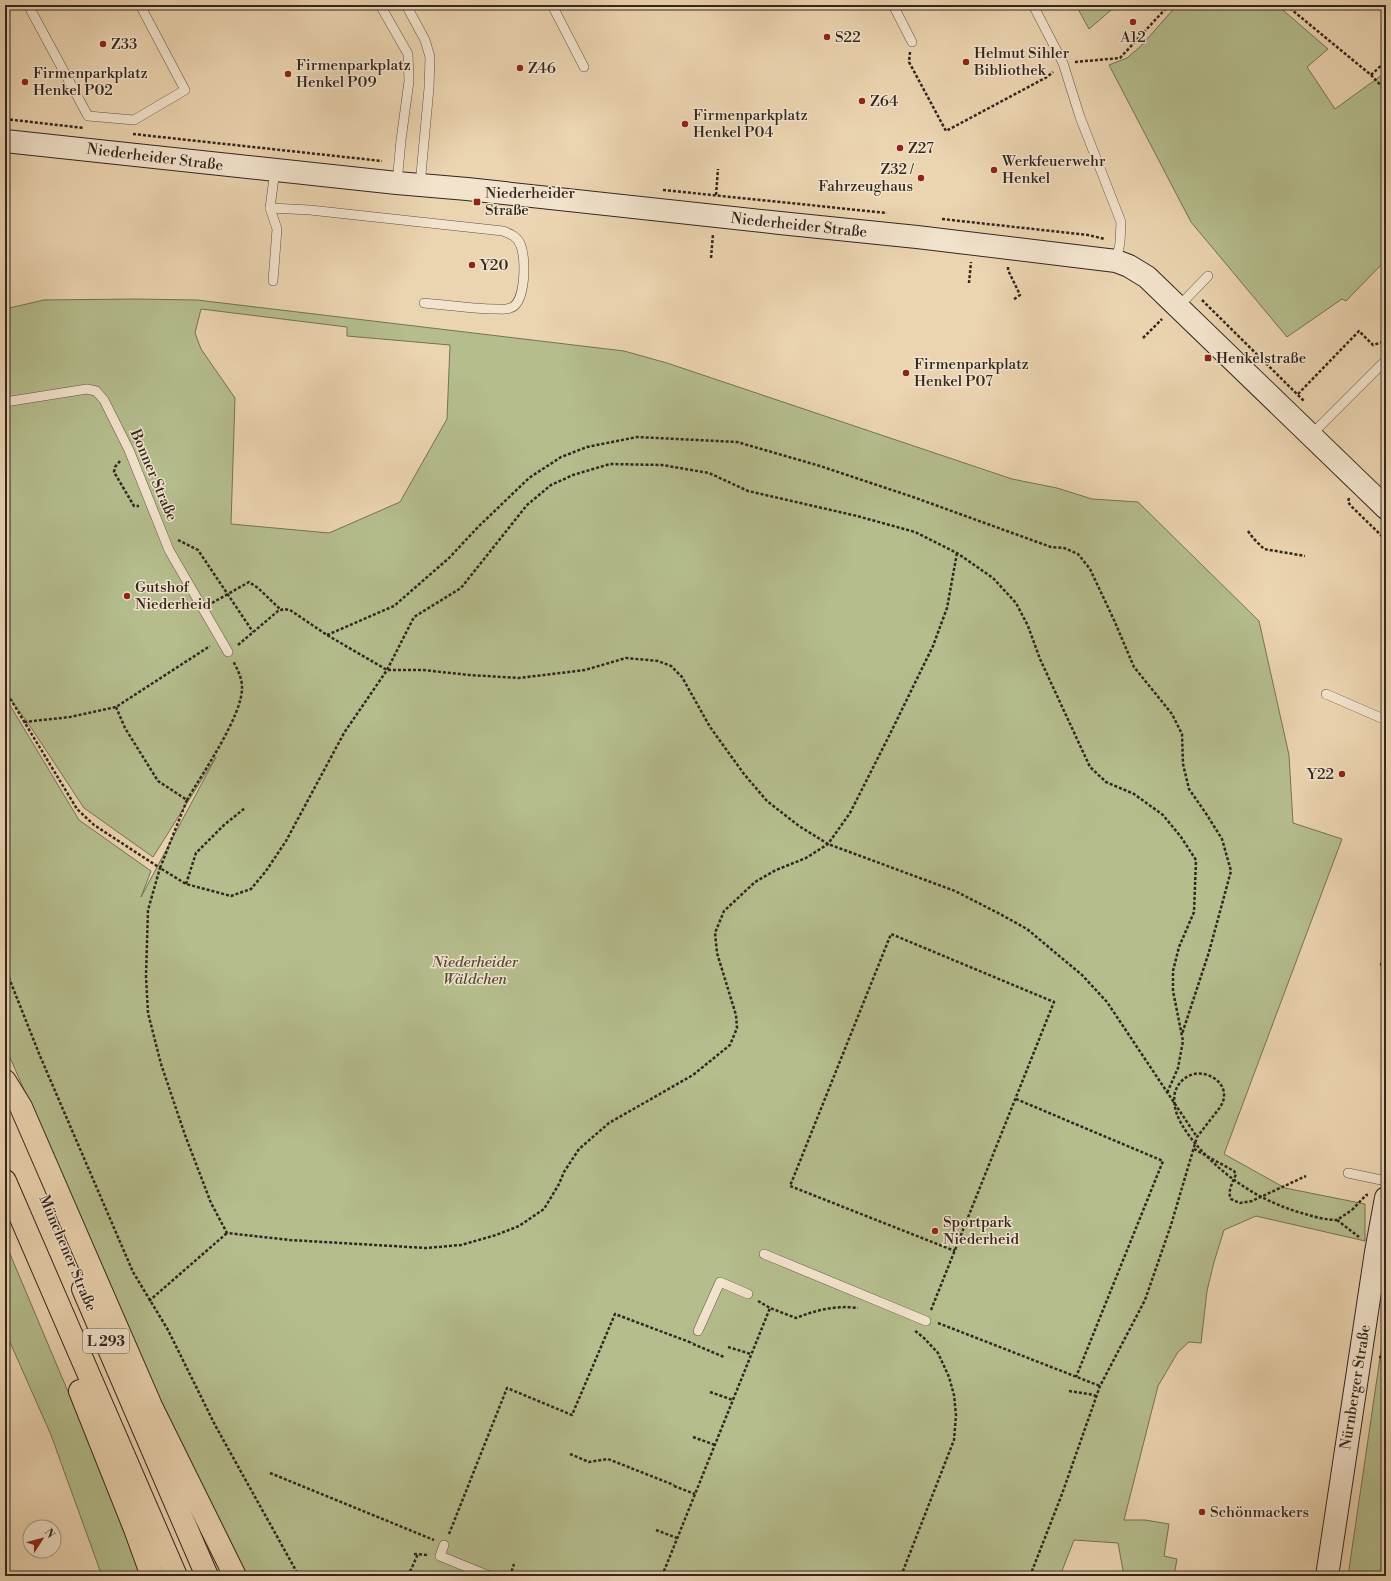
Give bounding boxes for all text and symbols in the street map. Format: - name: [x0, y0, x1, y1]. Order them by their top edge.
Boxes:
- marker: A12: [1128, 17, 1138, 27]
- place label: S22: [835, 28, 861, 47]
- place label: A12: [1119, 28, 1146, 47]
- marker: S22: [822, 32, 832, 42]
- place label: Z33: [111, 35, 137, 54]
- marker: Z33: [98, 39, 108, 49]
- place label: Helmut Sihler Bibliothek: [973, 44, 1070, 80]
- place label: Firmenparkplatz Henkel P09: [296, 56, 411, 92]
- marker: Helmut Sihler Bibliothek: [961, 57, 971, 67]
- place label: Z46: [528, 59, 556, 78]
- marker: Z46: [515, 63, 525, 73]
- place label: Firmenparkplatz Henkel P02: [33, 64, 148, 100]
- marker: Firmenparkplatz Henkel P09: [283, 69, 293, 79]
- marker: Firmenparkplatz Henkel P02: [20, 77, 30, 87]
- place label: Z64: [870, 92, 898, 111]
- marker: Z64: [857, 96, 867, 106]
- place label: Firmenparkplatz Henkel P04: [693, 106, 808, 142]
- marker: Firmenparkplatz Henkel P04: [680, 119, 690, 129]
- place label: Z27: [908, 139, 934, 158]
- street label: Niederheider Straße: [86, 140, 224, 175]
- marker: Z27: [895, 143, 905, 153]
- place label: Werkfeuerwehr Henkel: [1001, 152, 1106, 188]
- place label: Z32 / Fahrzeughaus: [818, 160, 914, 196]
- marker: Werkfeuerwehr Henkel: [989, 165, 999, 175]
- marker: Z32 / Fahrzeughaus: [916, 173, 926, 183]
- place label: Niederheider Straße: [485, 184, 576, 220]
- marker: Niederheider Straße: [472, 197, 482, 207]
- street label: Niederheider Straße: [730, 209, 868, 242]
- place label: Y20: [479, 256, 508, 275]
- marker: Y20: [467, 260, 477, 270]
- place label: Henkelstraße: [1216, 349, 1306, 368]
- marker: Henkelstraße: [1203, 353, 1213, 363]
- place label: Firmenparkplatz Henkel P07: [914, 355, 1029, 391]
- marker: Firmenparkplatz Henkel P07: [901, 368, 911, 378]
- street label: Bonner Straße: [125, 425, 181, 524]
- place label: Gutshof Niederheid: [135, 578, 211, 614]
- marker: Gutshof Niederheid: [122, 591, 132, 601]
- place label: Y22: [1306, 765, 1334, 784]
- marker: Y22: [1337, 769, 1347, 779]
- park label: Niederheider Wäldchen: [431, 953, 519, 989]
- street label: Münchener Straße: [34, 1192, 101, 1314]
- place label: Sportpark Niederheid: [943, 1213, 1019, 1249]
- marker: Sportpark Niederheid: [930, 1226, 940, 1236]
- street label: Nürnberger Straße: [1336, 1323, 1375, 1451]
- road number: L 293: [83, 1329, 129, 1353]
- place label: Schönmackers: [1210, 1503, 1309, 1522]
- marker: Schönmackers: [1197, 1507, 1207, 1517]
- north arrow: [22, 1519, 62, 1559]
- text: N: [41, 1526, 58, 1542]

